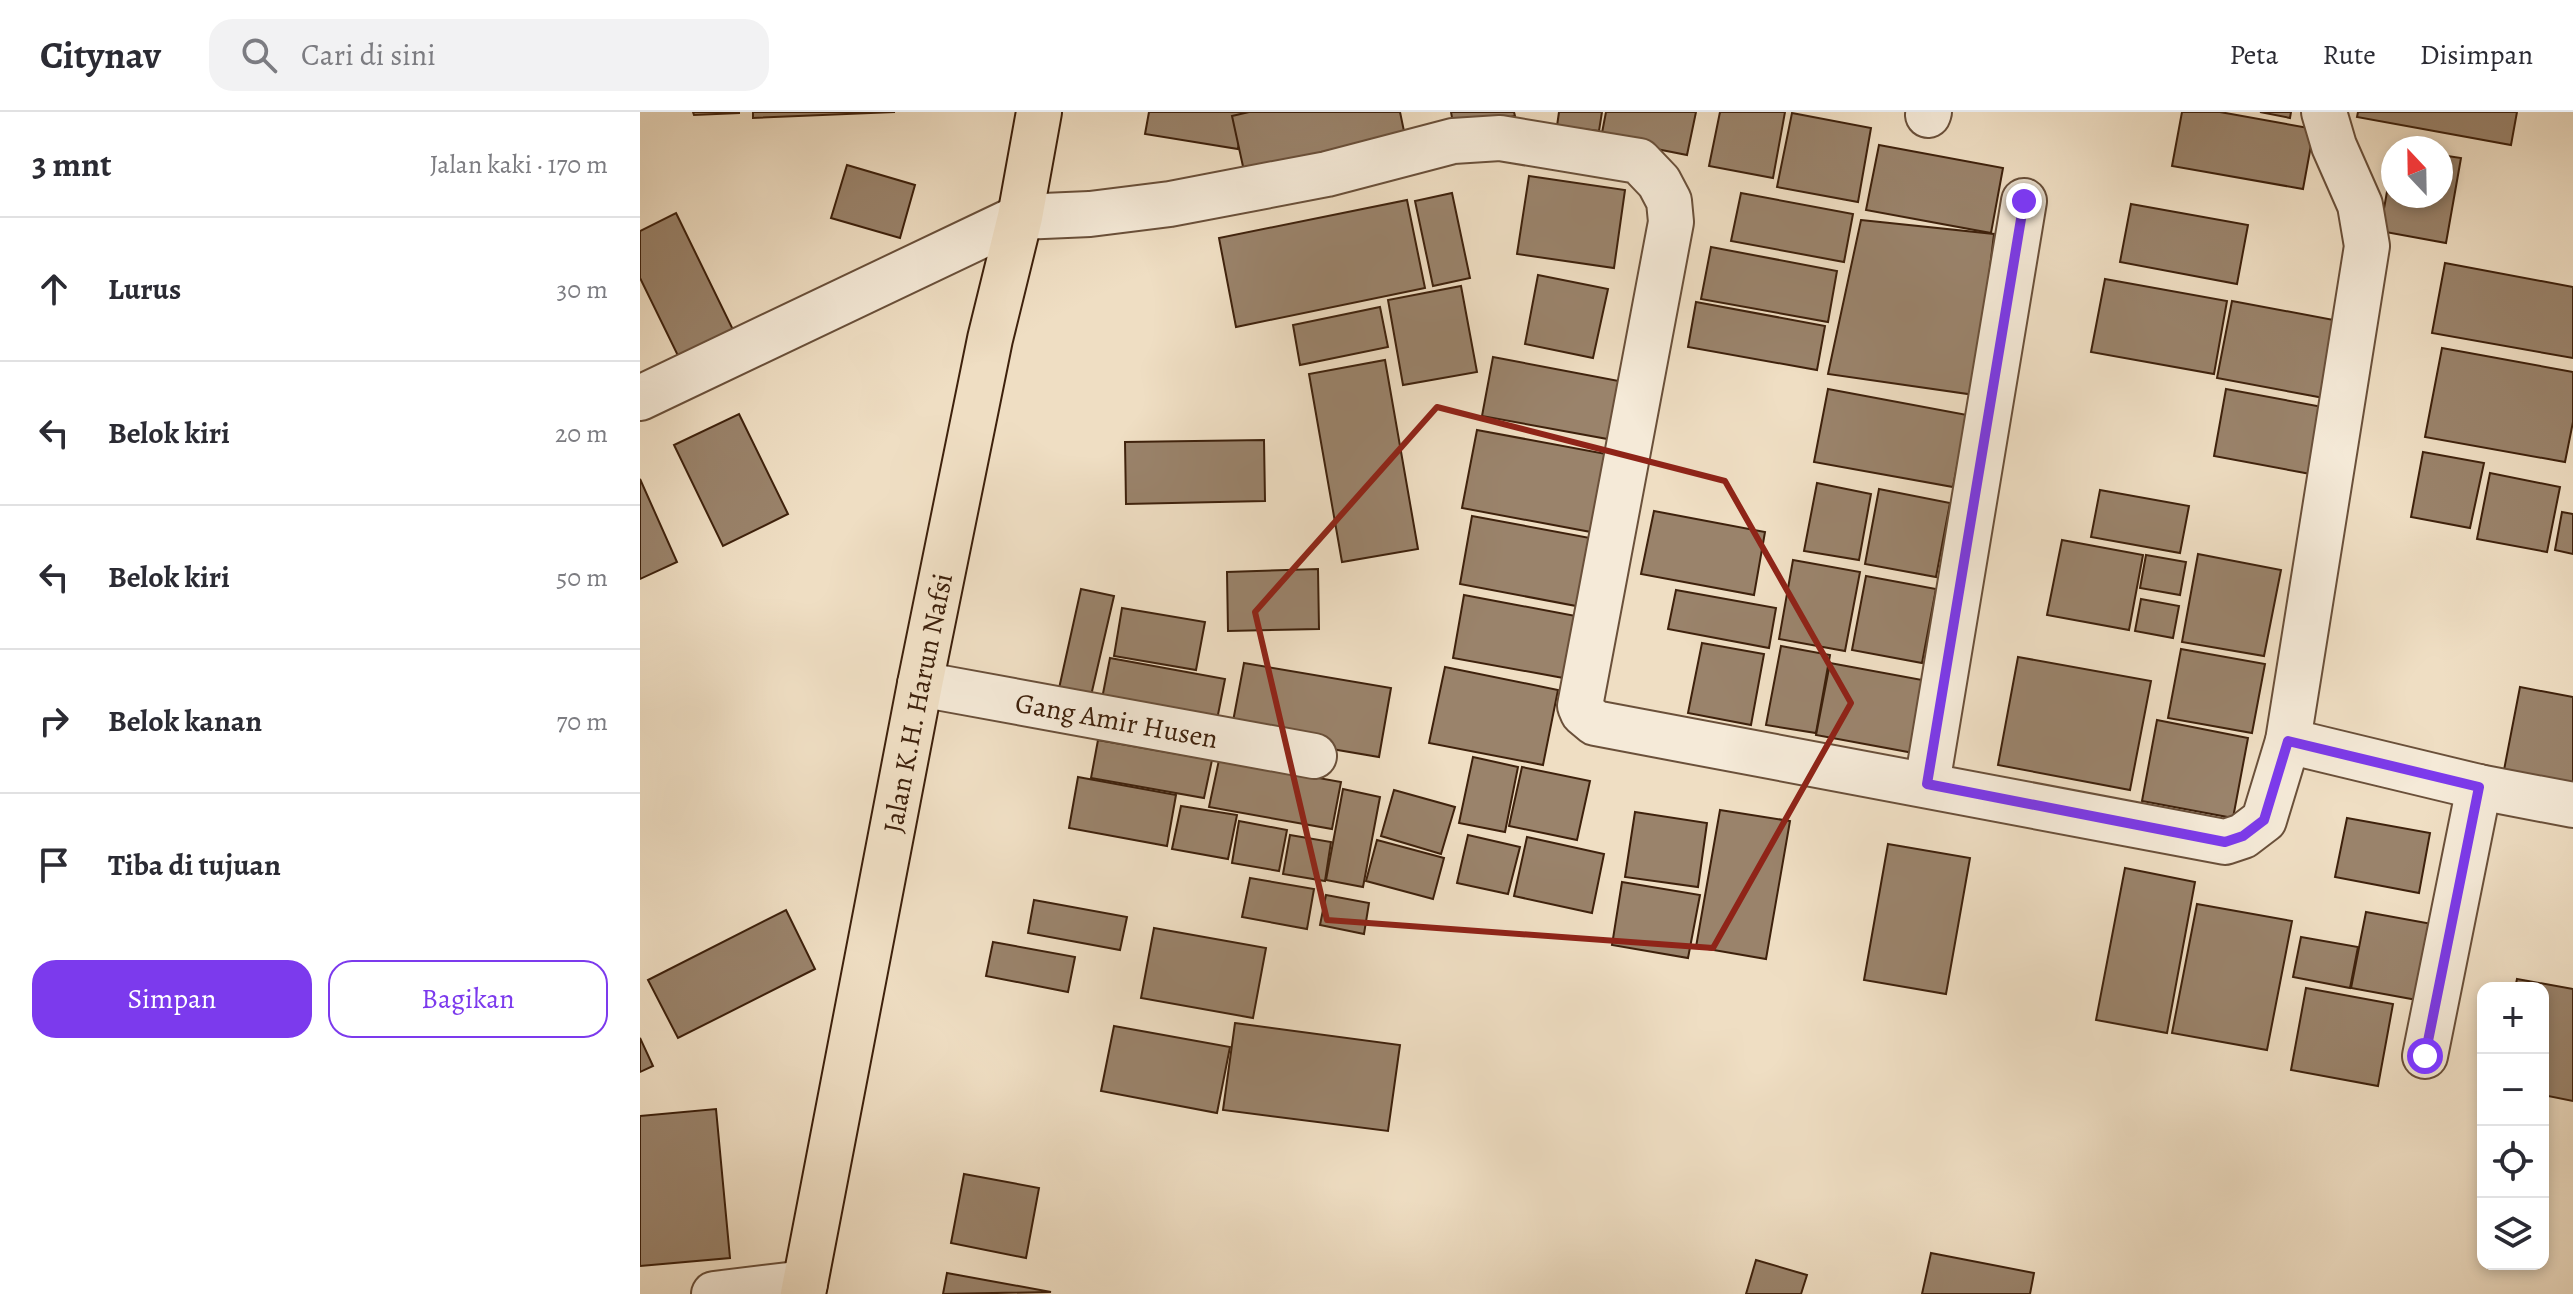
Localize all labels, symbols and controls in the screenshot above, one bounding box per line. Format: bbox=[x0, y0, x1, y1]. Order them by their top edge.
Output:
search box bbox=[209, 19, 769, 91]
text: Citynav bbox=[40, 29, 161, 81]
icon: search bbox=[237, 33, 281, 77]
text: Cari di sini bbox=[301, 35, 436, 75]
text: Peta bbox=[2230, 36, 2279, 74]
text: Rute bbox=[2323, 36, 2376, 74]
text: Disimpan bbox=[2420, 36, 2533, 74]
north arrow bbox=[2381, 136, 2453, 208]
text: 3 mnt bbox=[32, 141, 111, 188]
text: Jalan kaki · 170 m bbox=[430, 147, 608, 182]
route end bbox=[2006, 183, 2042, 219]
icon: ahead bbox=[32, 267, 76, 311]
text: Lurus bbox=[108, 269, 181, 309]
text: 30 m bbox=[557, 272, 608, 307]
icon: left bbox=[32, 411, 76, 455]
text: Belok kiri bbox=[108, 413, 230, 453]
text: 20 m bbox=[555, 416, 608, 451]
icon: left bbox=[32, 555, 76, 599]
text: Belok kiri bbox=[108, 557, 230, 597]
text: 50 m bbox=[556, 560, 608, 595]
street label: Jalan K.H. Harun Nafsi bbox=[874, 570, 962, 836]
street label: Gang Amir Husen bbox=[1012, 684, 1221, 758]
icon: right bbox=[32, 699, 76, 743]
text: Belok kanan bbox=[108, 701, 262, 741]
text: 70 m bbox=[556, 704, 608, 739]
icon: arrive bbox=[32, 843, 76, 887]
text: Tiba di tujuan bbox=[108, 845, 281, 885]
button: Simpan bbox=[32, 960, 312, 1038]
button: Bagikan bbox=[328, 960, 608, 1038]
map controls bbox=[2477, 982, 2549, 1270]
button: + bbox=[2477, 982, 2549, 1054]
route start bbox=[2407, 1038, 2443, 1074]
button: − bbox=[2477, 1054, 2549, 1126]
button: locate bbox=[2477, 1126, 2549, 1198]
button: layers bbox=[2477, 1198, 2549, 1270]

